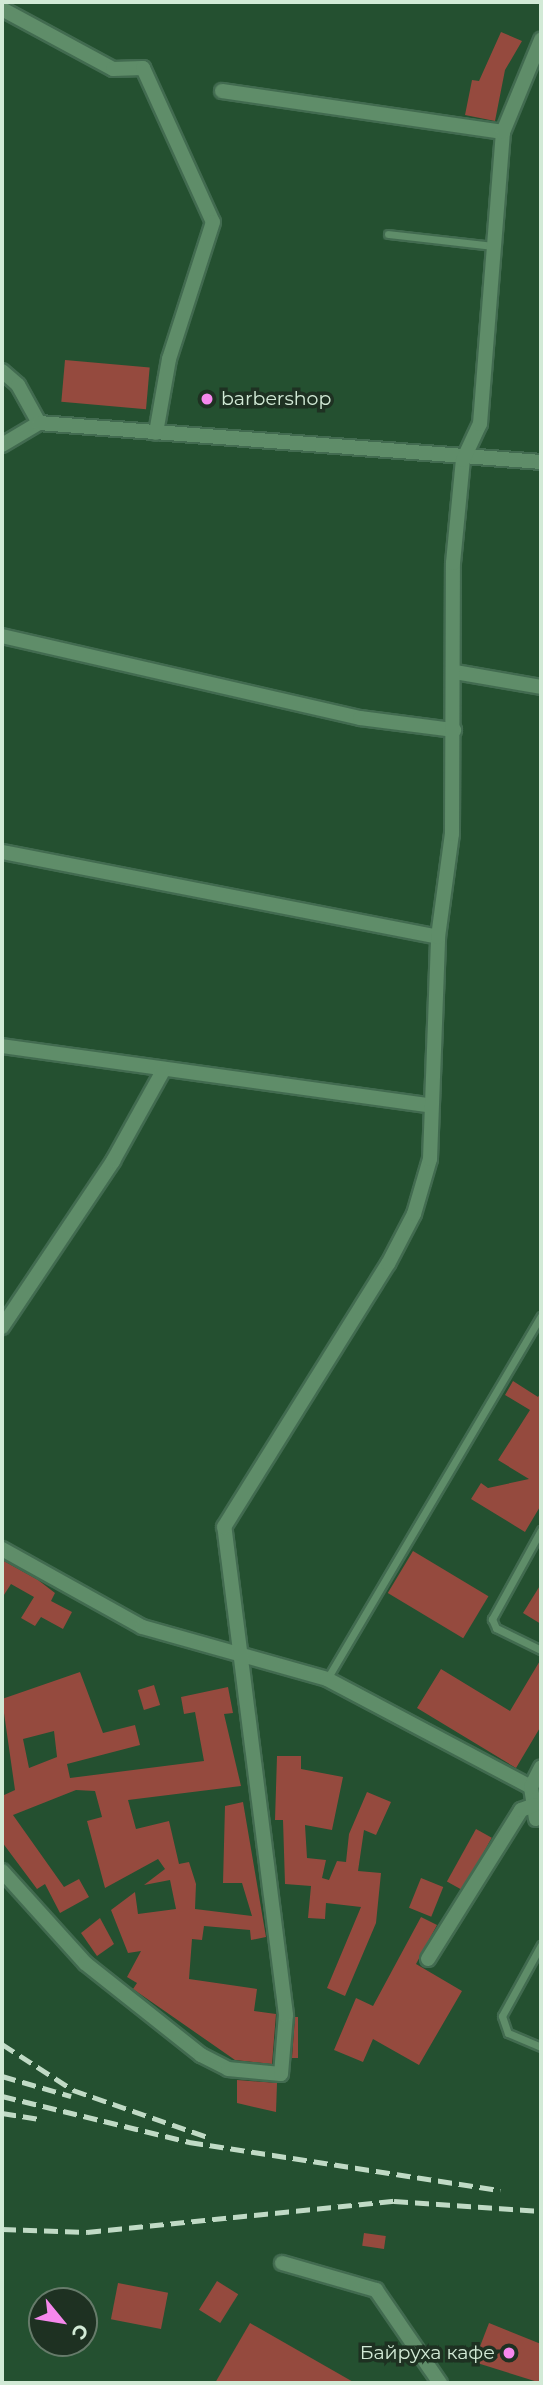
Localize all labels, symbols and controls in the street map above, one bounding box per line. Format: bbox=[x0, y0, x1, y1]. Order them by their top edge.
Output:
place label: barbershop bbox=[221, 388, 331, 410]
marker: barbershop bbox=[199, 391, 215, 407]
north arrow bbox=[28, 2287, 98, 2357]
text: С bbox=[66, 2320, 93, 2343]
place label: Байруха кафе bbox=[360, 2342, 495, 2364]
marker: Байруха кафе bbox=[501, 2345, 517, 2361]

